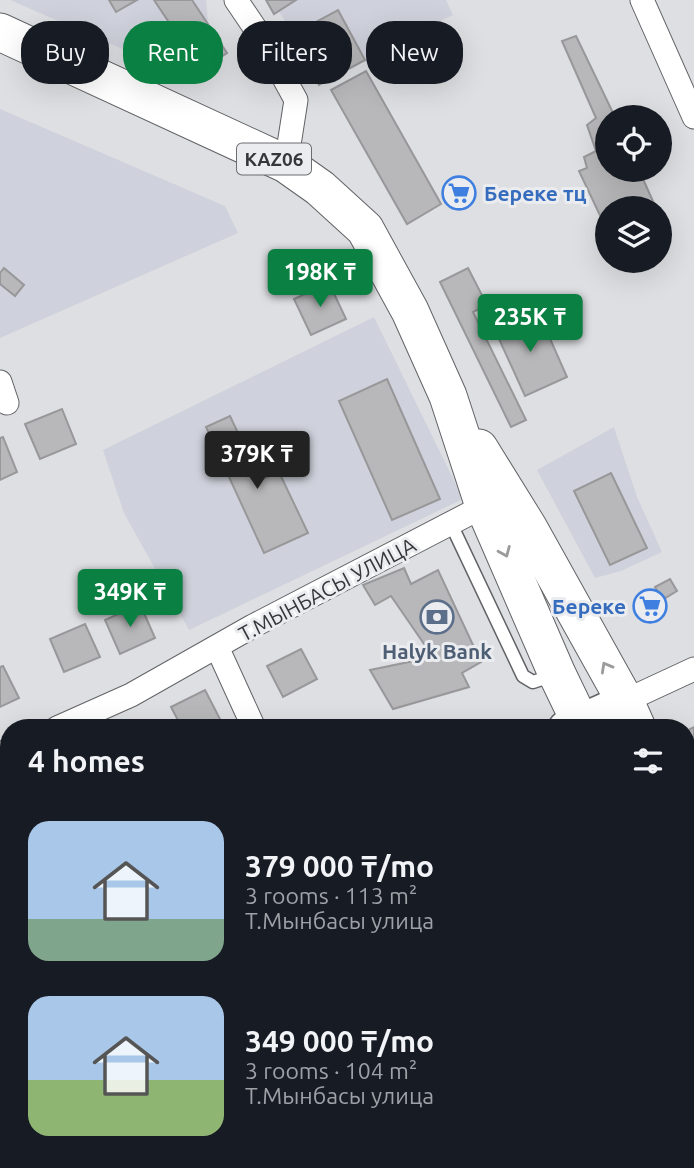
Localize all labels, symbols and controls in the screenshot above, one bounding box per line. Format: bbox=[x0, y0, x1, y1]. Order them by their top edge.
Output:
chip: Buy bbox=[21, 21, 109, 84]
chip: Rent bbox=[123, 21, 223, 84]
chip: Filters bbox=[237, 21, 352, 84]
chip: New bbox=[366, 21, 463, 84]
map controls bbox=[595, 105, 672, 273]
button: locate bbox=[595, 105, 672, 182]
road number: KАZ06 bbox=[237, 144, 311, 174]
supermarket icon: Береке тц bbox=[440, 174, 478, 212]
place label: Береке тц bbox=[484, 181, 587, 205]
button: layers bbox=[595, 196, 672, 273]
pin: 198K ₸ bbox=[263, 250, 377, 309]
text: 198K ₸ bbox=[284, 259, 356, 284]
pin: 235K ₸ bbox=[473, 294, 587, 354]
text: 235K ₸ bbox=[494, 304, 566, 329]
pin: 379K ₸ bbox=[200, 432, 314, 491]
text: 379K ₸ bbox=[221, 441, 293, 466]
street label: Т.МЫНБАСЫ УЛИЦА bbox=[234, 532, 420, 646]
one-way arrow bbox=[497, 545, 511, 558]
pin: 349K ₸ bbox=[73, 570, 187, 629]
text: 349K ₸ bbox=[94, 579, 166, 604]
supermarket icon: Береке bbox=[631, 587, 669, 625]
place label: Береке bbox=[552, 594, 626, 618]
bank icon: Halyk Bank bbox=[418, 598, 456, 636]
place label: Halyk Bank bbox=[382, 639, 492, 663]
one-way arrow bbox=[601, 662, 614, 674]
icon: filters bbox=[629, 742, 667, 780]
text: 4 homes bbox=[28, 744, 145, 778]
icon: home bbox=[84, 849, 168, 933]
text: 379 000 ₸/mo bbox=[245, 849, 434, 883]
text: 3 rooms · 113 m² bbox=[245, 883, 417, 908]
text: Т.Мынбасы улица bbox=[245, 908, 434, 933]
icon: home bbox=[84, 1024, 168, 1108]
text: 349 000 ₸/mo bbox=[245, 1024, 434, 1058]
text: 3 rooms · 104 m² bbox=[245, 1058, 417, 1083]
text: Т.Мынбасы улица bbox=[245, 1083, 434, 1108]

